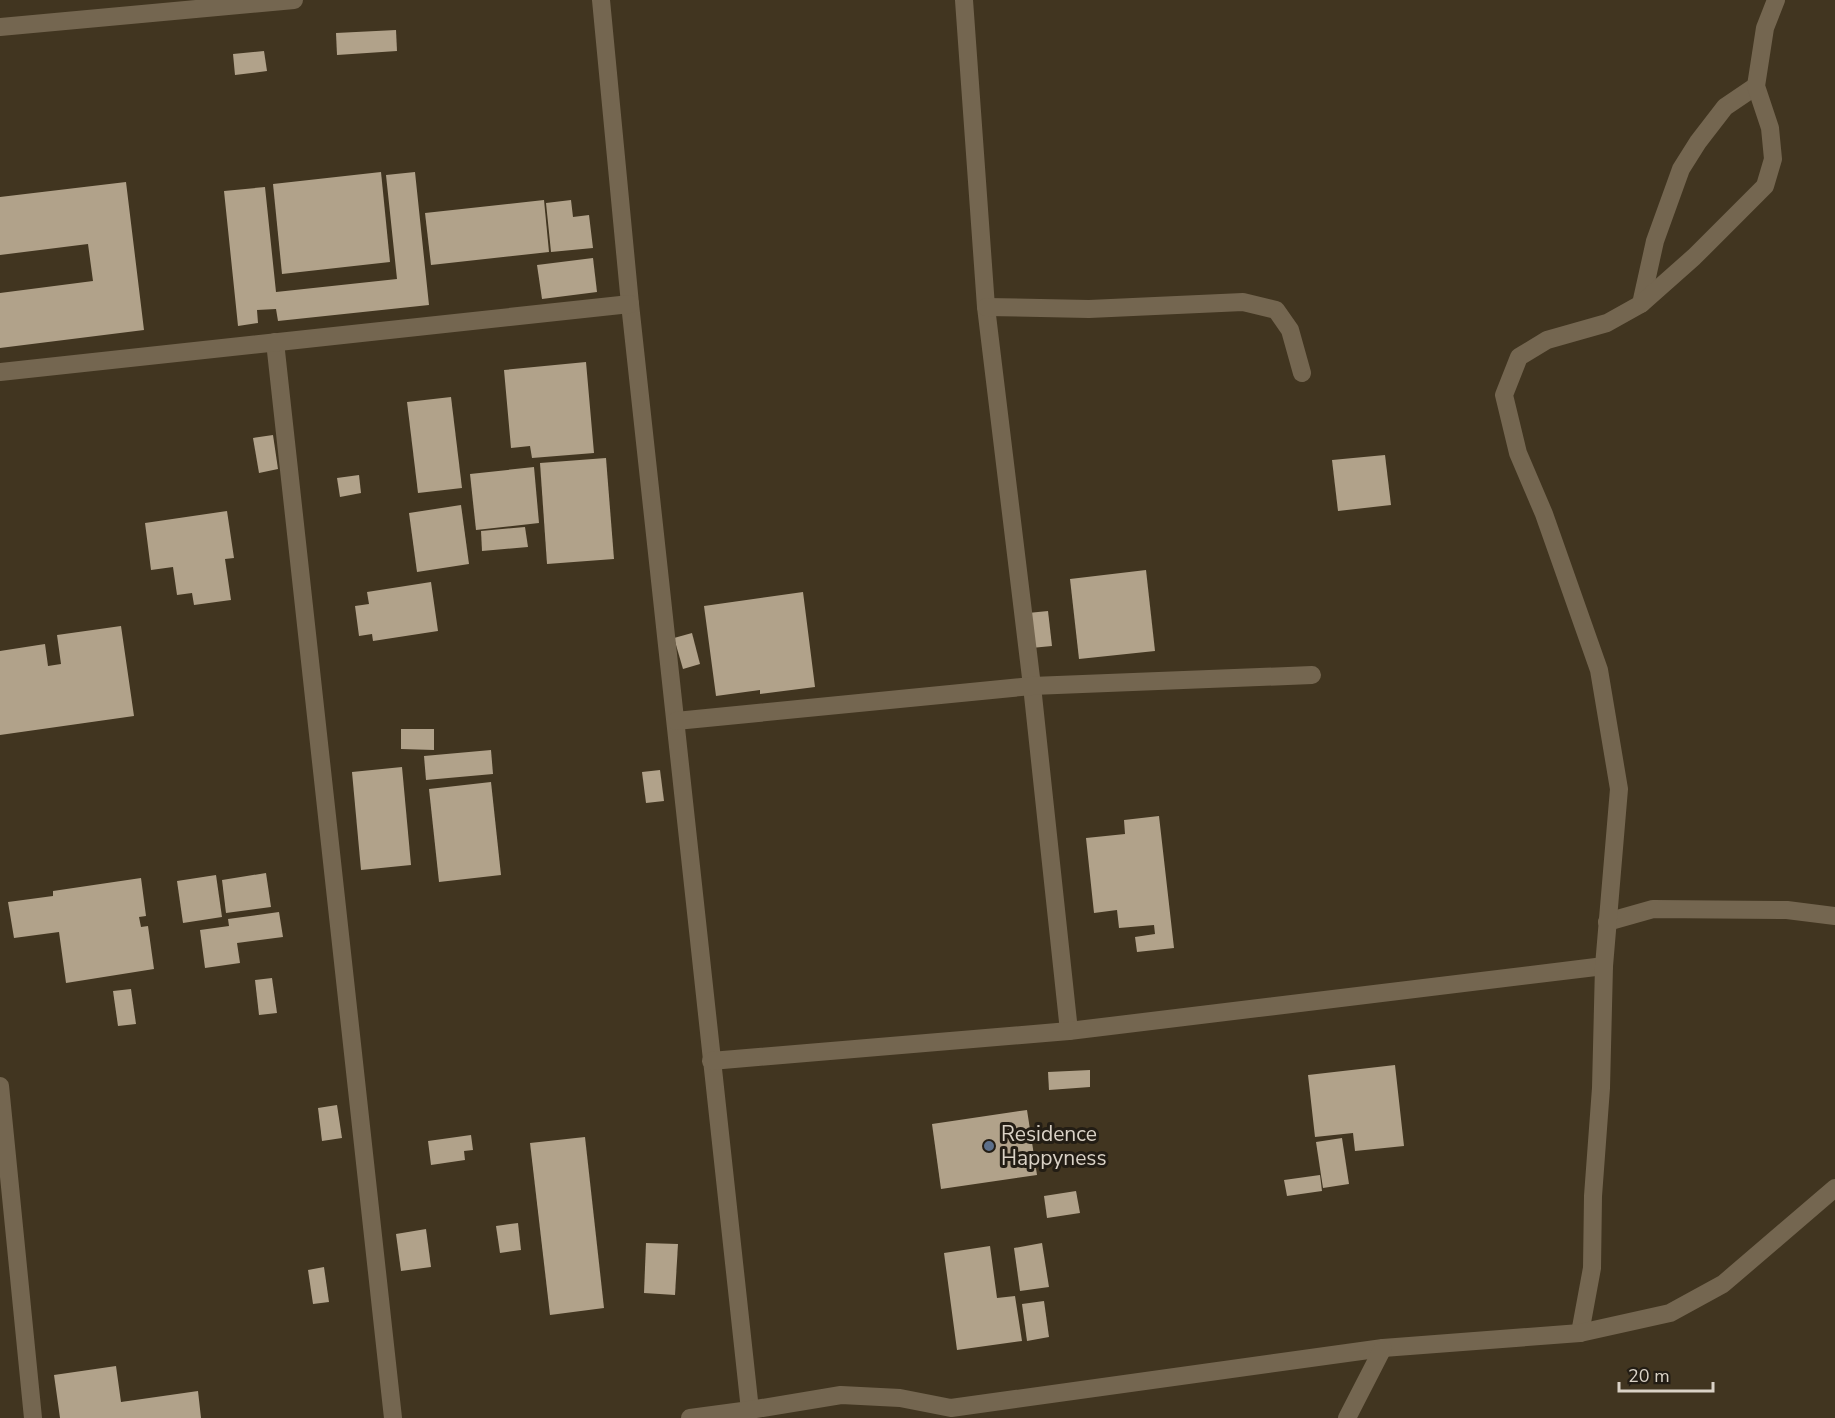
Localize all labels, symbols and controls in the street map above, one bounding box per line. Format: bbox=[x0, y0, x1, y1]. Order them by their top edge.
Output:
place label: Residence Happyness bbox=[1001, 1120, 1107, 1172]
marker: Residence Happyness bbox=[982, 1139, 996, 1153]
scale bar bbox=[1619, 1355, 1714, 1393]
text: 20 m bbox=[1628, 1364, 1670, 1388]

